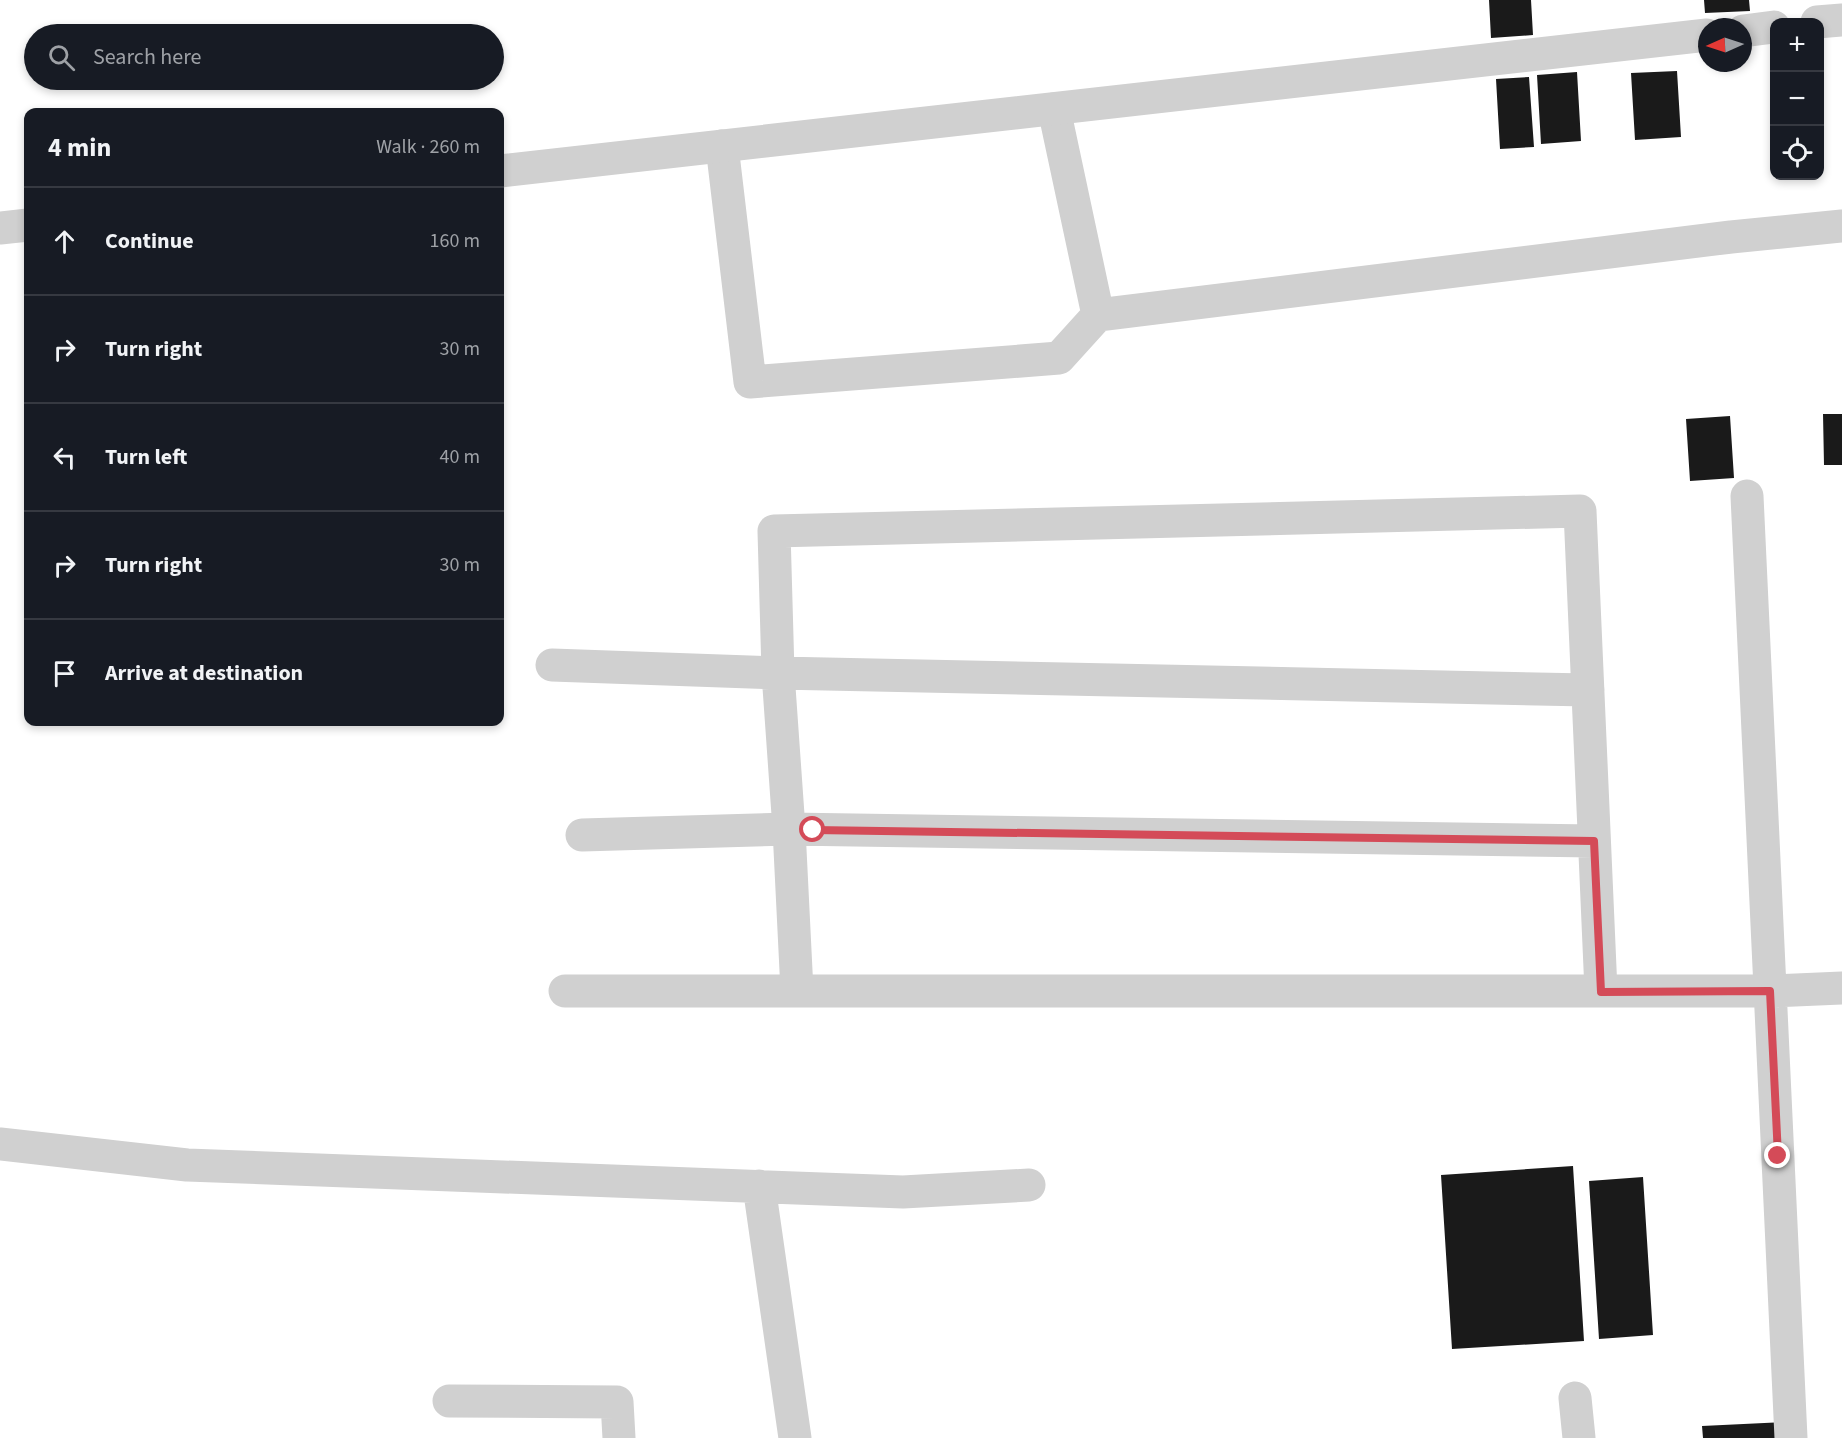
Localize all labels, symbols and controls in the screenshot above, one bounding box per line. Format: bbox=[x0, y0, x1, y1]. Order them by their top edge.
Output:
north arrow bbox=[1698, 18, 1752, 72]
map controls bbox=[1770, 18, 1824, 180]
button: + bbox=[1770, 18, 1824, 72]
search box bbox=[24, 24, 504, 90]
icon: search bbox=[45, 41, 78, 74]
text: Search here bbox=[93, 41, 201, 73]
button: − bbox=[1770, 72, 1824, 126]
button: locate bbox=[1770, 126, 1824, 180]
text: 4 min bbox=[48, 129, 111, 166]
text: Walk · 260 m bbox=[376, 133, 480, 161]
icon: ahead bbox=[48, 225, 81, 258]
text: Continue bbox=[105, 225, 194, 257]
text: 160 m bbox=[430, 227, 480, 255]
icon: right bbox=[48, 333, 81, 366]
text: Turn right bbox=[105, 333, 202, 365]
text: 30 m bbox=[440, 335, 480, 363]
icon: left bbox=[48, 441, 81, 474]
text: Turn left bbox=[105, 441, 187, 473]
text: 40 m bbox=[440, 443, 480, 471]
icon: right bbox=[48, 549, 81, 582]
text: Turn right bbox=[105, 549, 202, 581]
text: 30 m bbox=[440, 551, 480, 579]
icon: arrive bbox=[48, 657, 81, 690]
text: Arrive at destination bbox=[105, 657, 303, 689]
route start bbox=[799, 816, 825, 842]
route end bbox=[1764, 1142, 1790, 1168]

